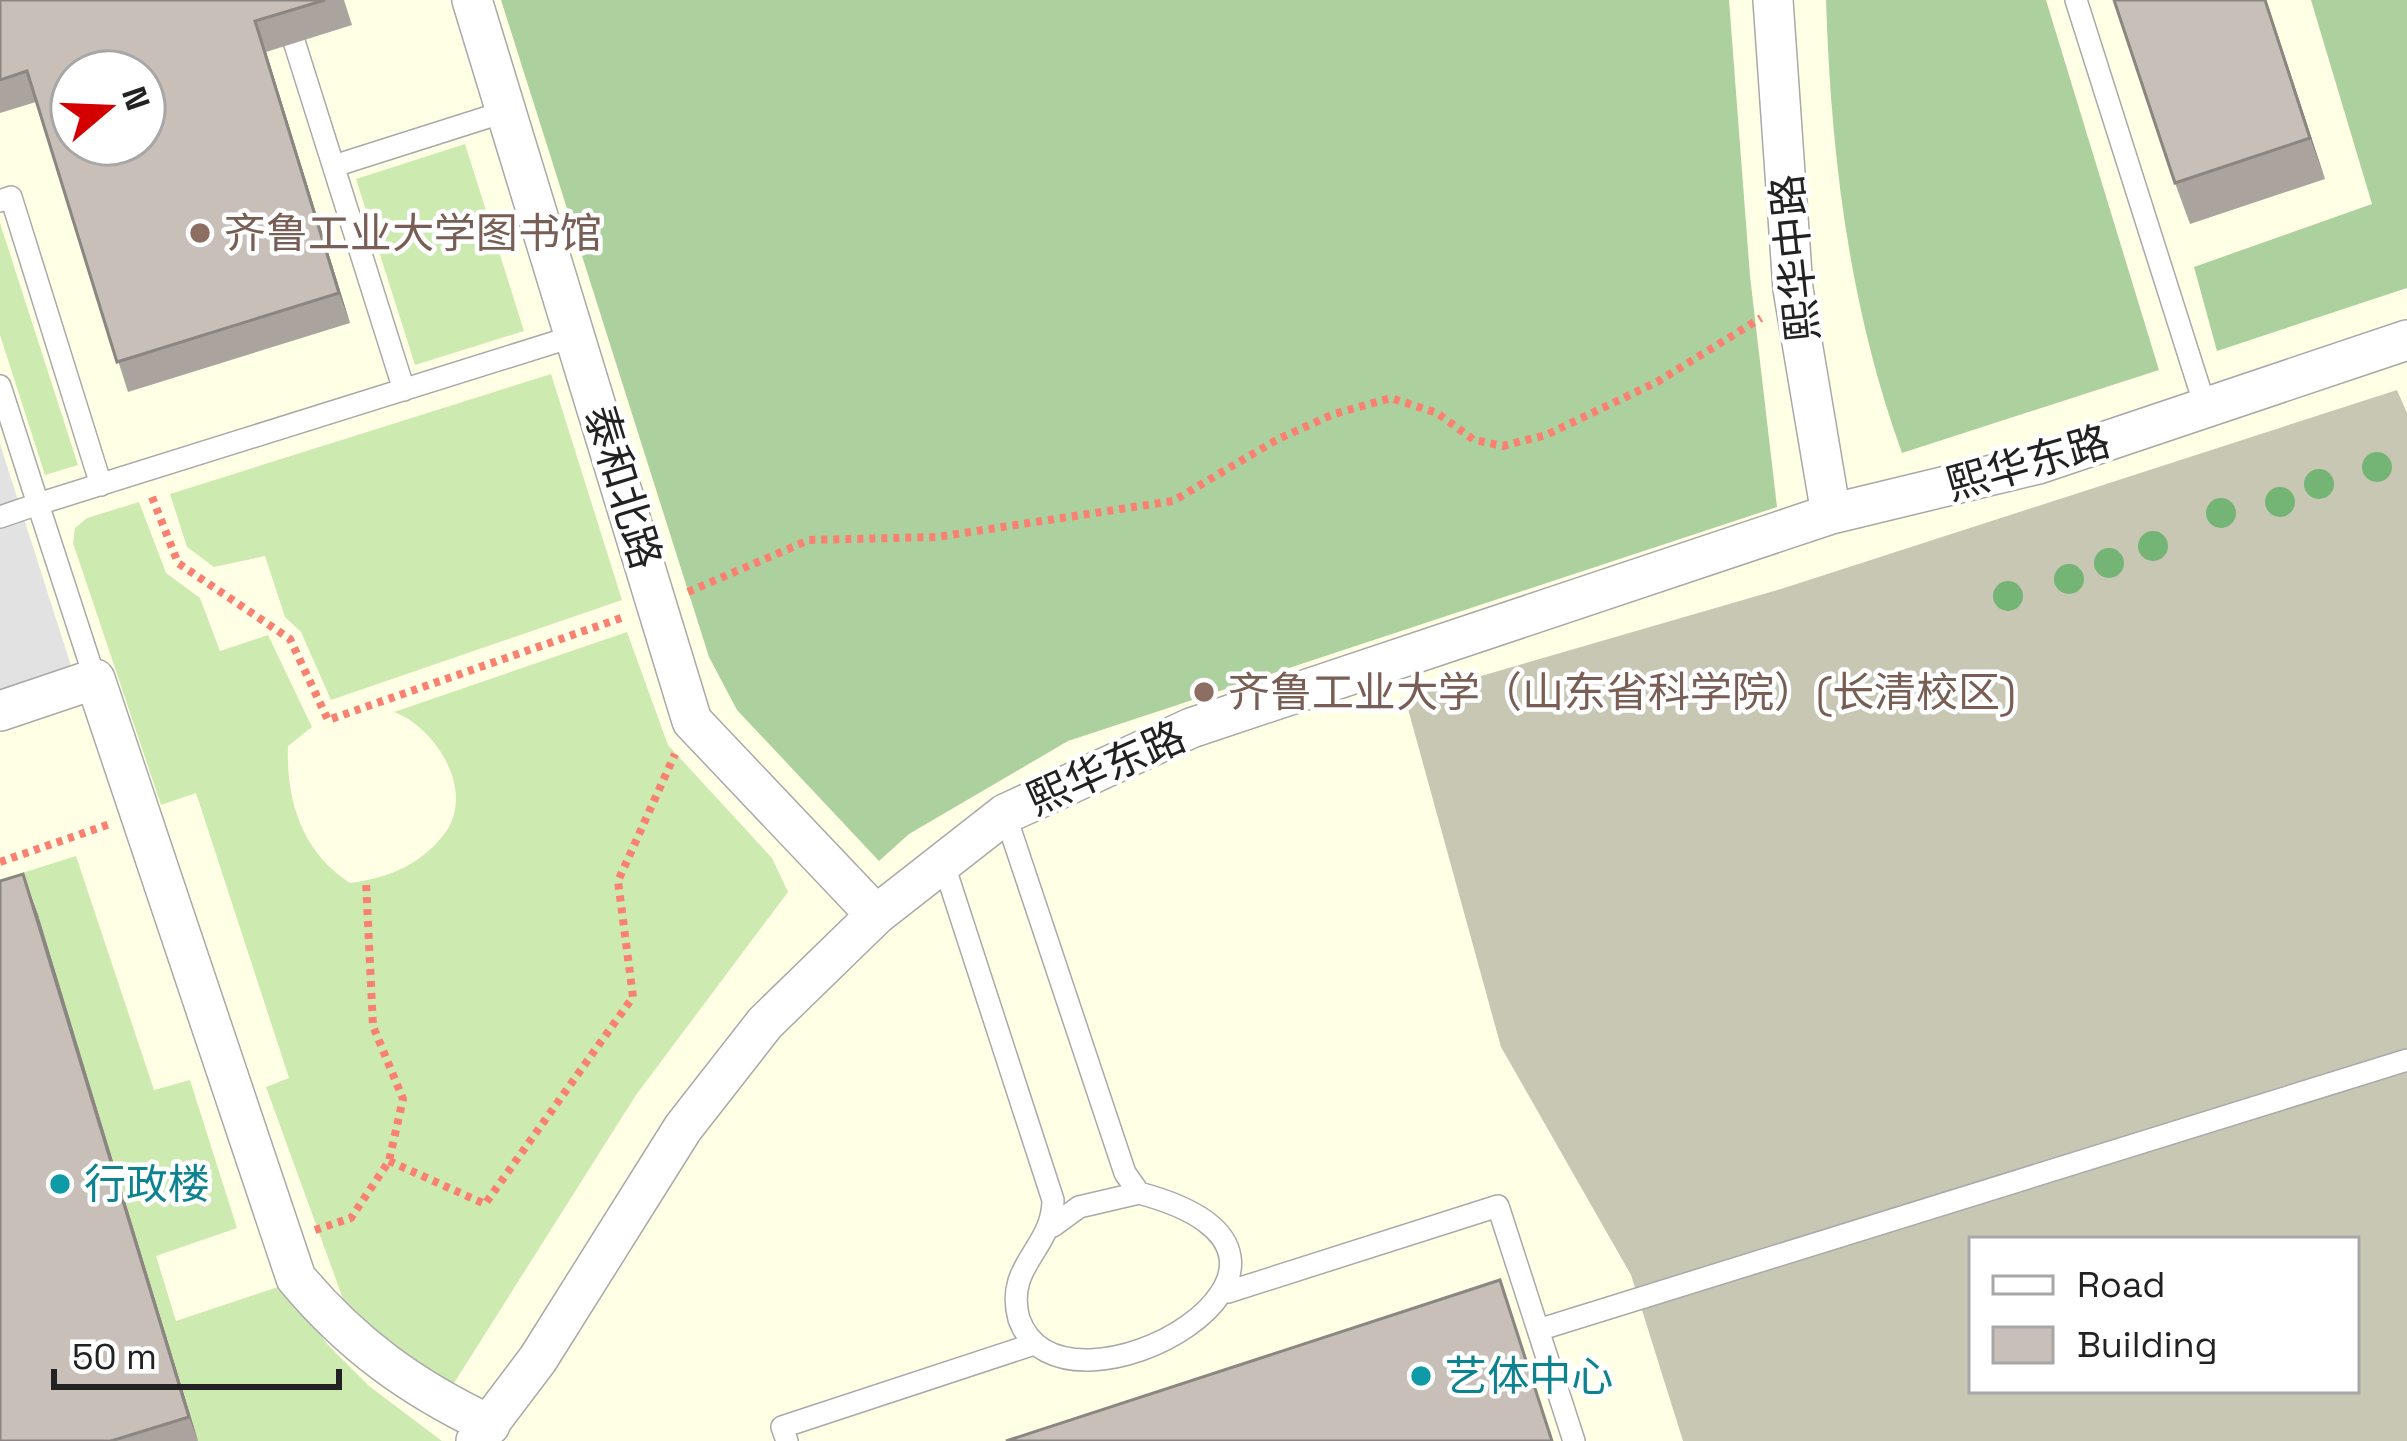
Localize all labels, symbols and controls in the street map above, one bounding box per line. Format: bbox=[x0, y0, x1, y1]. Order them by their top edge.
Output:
north arrow bbox=[48, 48, 168, 168]
text: N bbox=[112, 81, 159, 116]
street label: 熙华中路 bbox=[1760, 172, 1830, 344]
place label: 齐鲁工业大学图书馆 bbox=[224, 207, 602, 260]
marker: 齐鲁工业大学图书馆 bbox=[187, 220, 213, 246]
street label: 泰和北路 bbox=[573, 399, 673, 575]
street label: 熙华东路 bbox=[1940, 414, 2116, 512]
place label: 齐鲁工业大学（山东省科学院）(长清校区) bbox=[1228, 666, 2016, 719]
marker: 齐鲁工业大学（山东省科学院）(长清校区) bbox=[1191, 679, 1217, 705]
street label: 熙华东路 bbox=[1018, 710, 1194, 826]
place label: 行政楼 bbox=[84, 1158, 210, 1211]
marker: 行政楼 bbox=[47, 1171, 73, 1197]
legend bbox=[1969, 1237, 2359, 1393]
text: Road bbox=[2077, 1262, 2165, 1308]
scale bar bbox=[54, 1315, 339, 1389]
text: Building bbox=[2077, 1322, 2218, 1368]
text: 50 m bbox=[72, 1334, 157, 1380]
place label: 艺体中心 bbox=[1445, 1350, 1613, 1403]
marker: 艺体中心 bbox=[1408, 1363, 1434, 1389]

